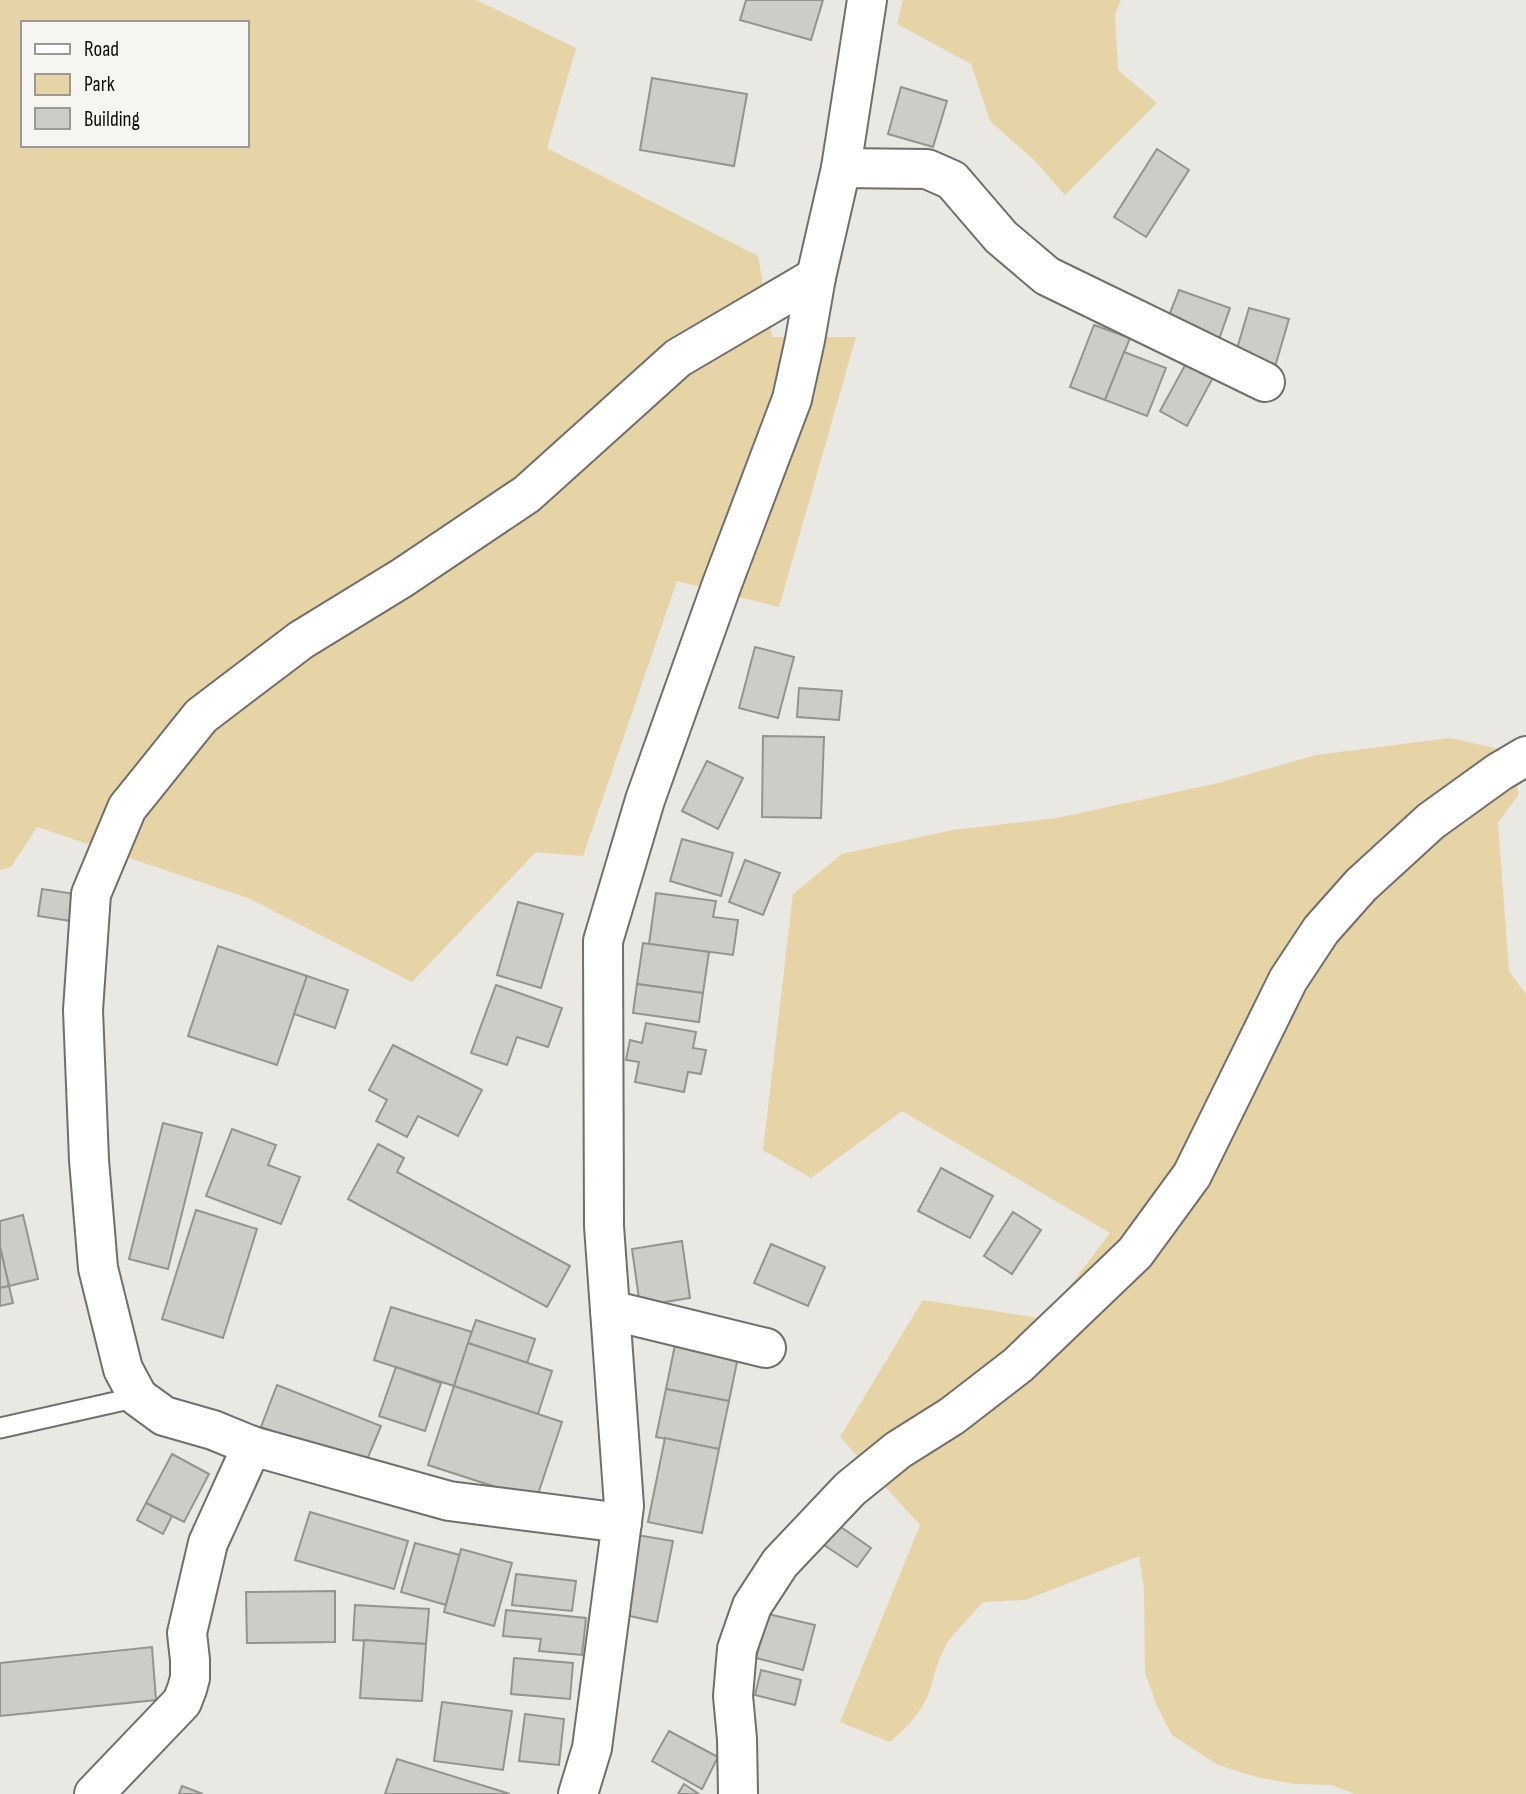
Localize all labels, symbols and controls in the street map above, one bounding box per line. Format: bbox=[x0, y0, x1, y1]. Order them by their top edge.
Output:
legend bbox=[21, 21, 248, 147]
text: Road bbox=[84, 37, 119, 62]
text: Park bbox=[84, 72, 115, 97]
text: Building bbox=[84, 107, 140, 132]

